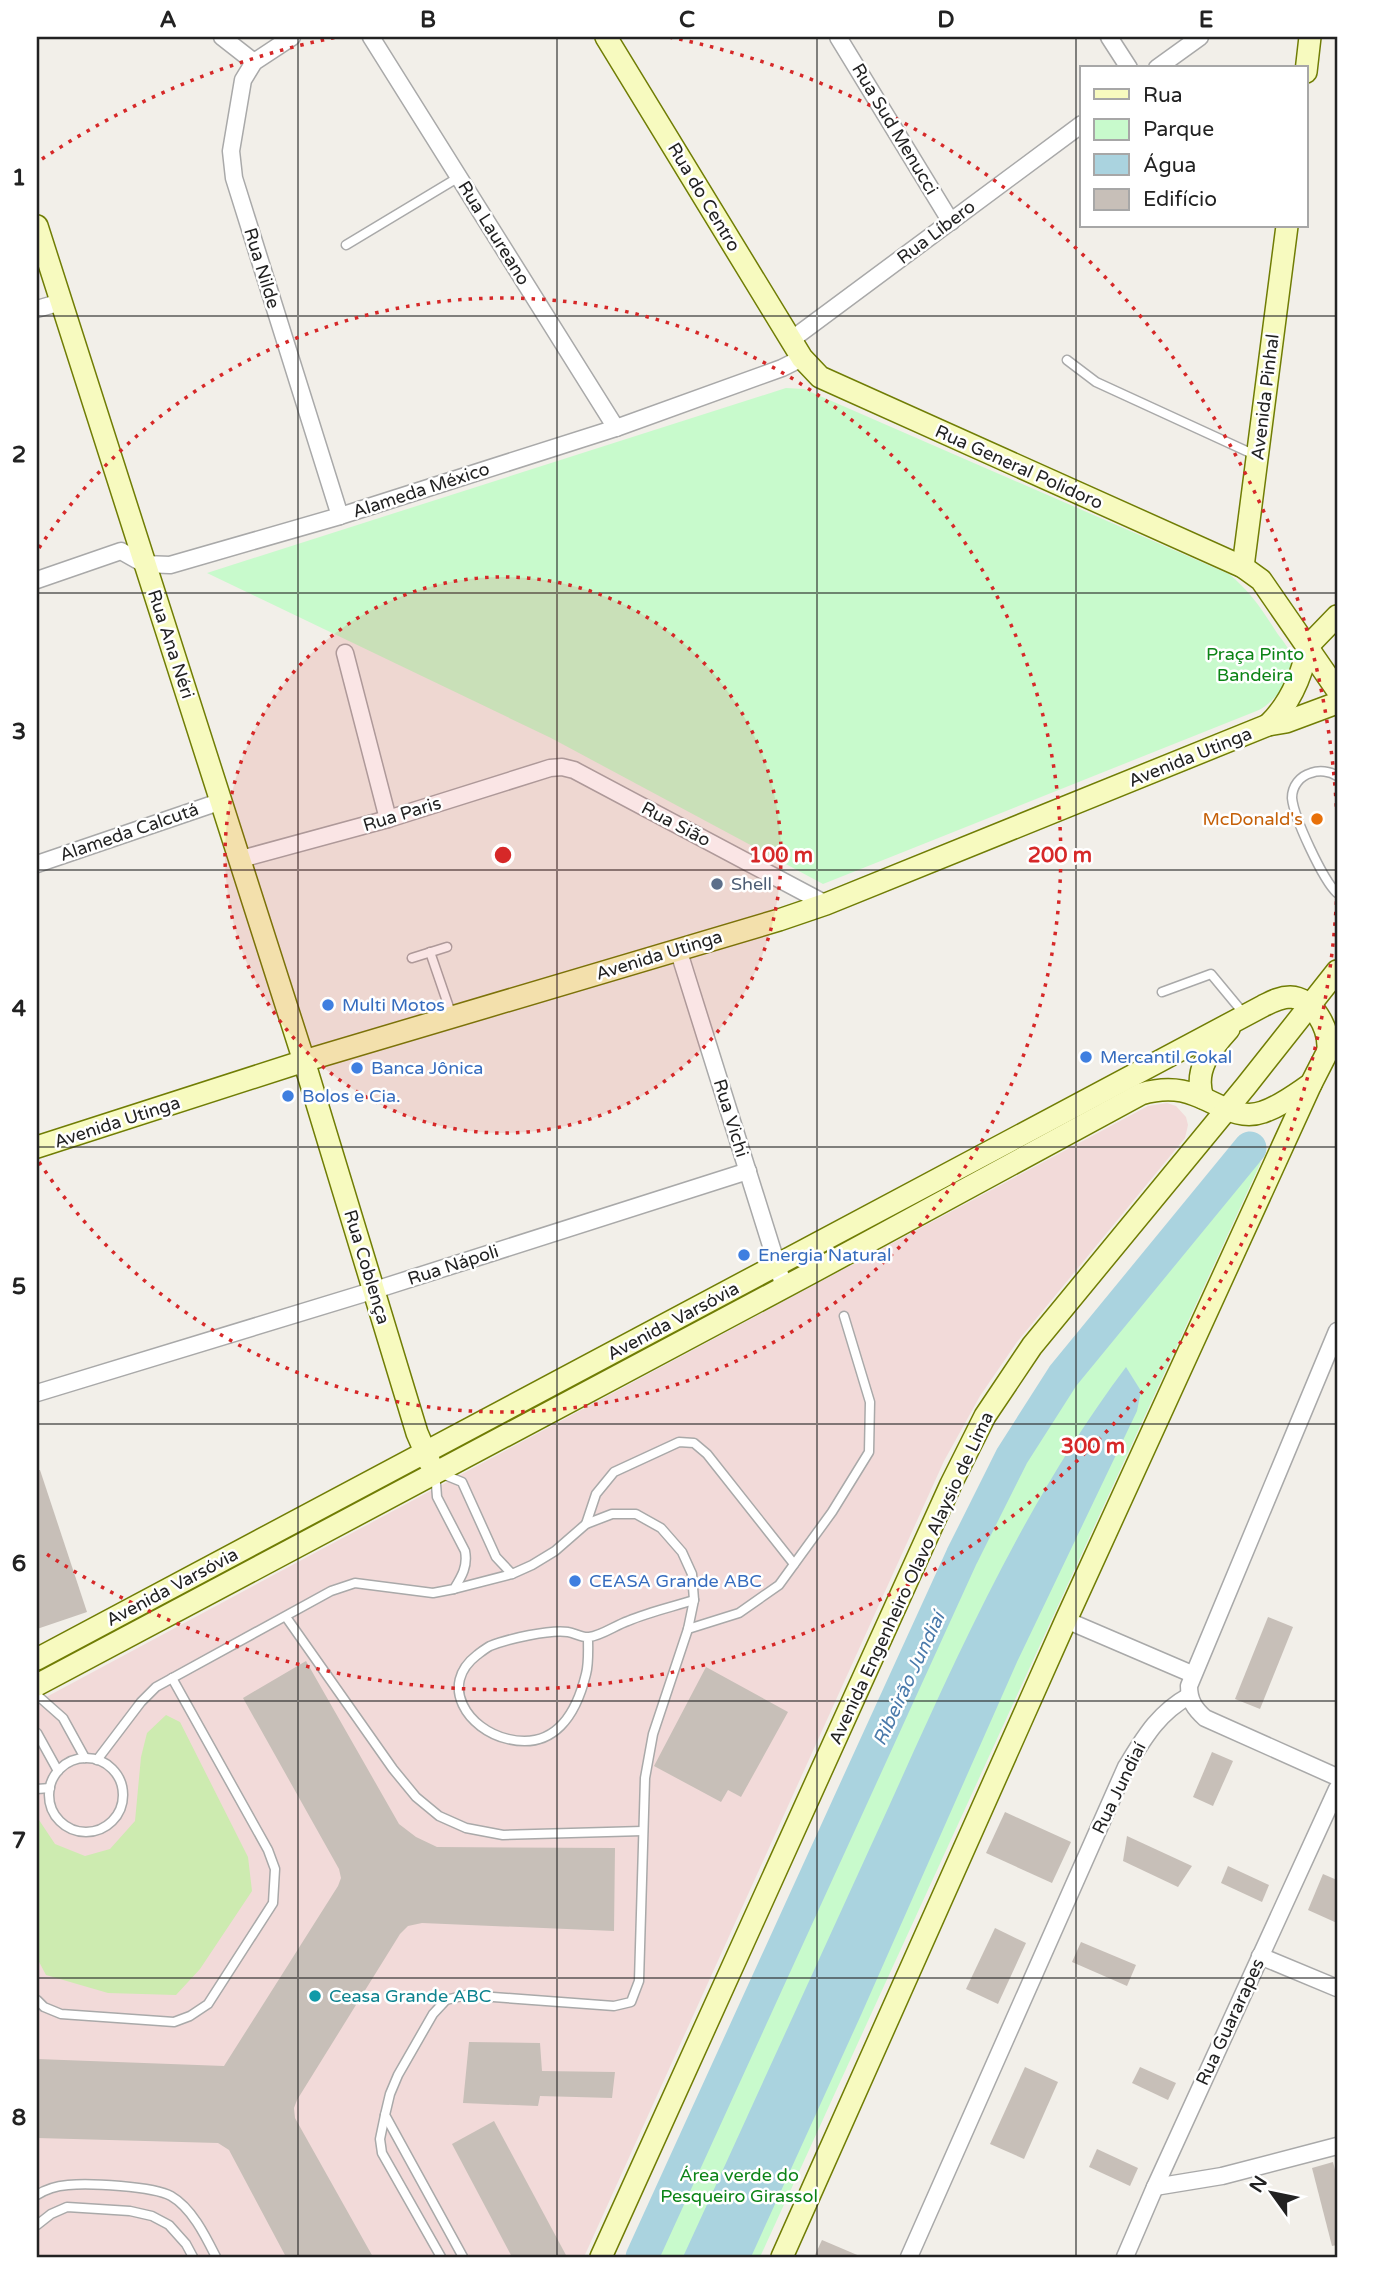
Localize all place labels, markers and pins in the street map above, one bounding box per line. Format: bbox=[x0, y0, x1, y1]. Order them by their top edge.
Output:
place label: McDonald's bbox=[1203, 808, 1303, 830]
marker: McDonald's bbox=[1309, 811, 1325, 827]
centre of rings bbox=[491, 843, 515, 867]
place label: Shell bbox=[731, 873, 772, 895]
marker: Shell bbox=[709, 876, 725, 892]
place label: Multi Motos bbox=[342, 994, 445, 1016]
marker: Multi Motos bbox=[320, 997, 336, 1013]
place label: Mercantil Cokal bbox=[1100, 1046, 1232, 1068]
marker: Mercantil Cokal bbox=[1078, 1049, 1094, 1065]
place label: Banca Jônica bbox=[371, 1057, 483, 1079]
marker: Banca Jônica bbox=[349, 1060, 365, 1076]
place label: Bolos e Cia. bbox=[302, 1085, 401, 1107]
marker: Bolos e Cia. bbox=[280, 1088, 296, 1104]
place label: Energia Natural bbox=[758, 1244, 891, 1266]
marker: Energia Natural bbox=[736, 1247, 752, 1263]
place label: CEASA Grande ABC bbox=[589, 1570, 762, 1592]
marker: CEASA Grande ABC bbox=[567, 1573, 583, 1589]
place label: Ceasa Grande ABC bbox=[329, 1985, 491, 2007]
marker: Ceasa Grande ABC bbox=[307, 1988, 323, 2004]

